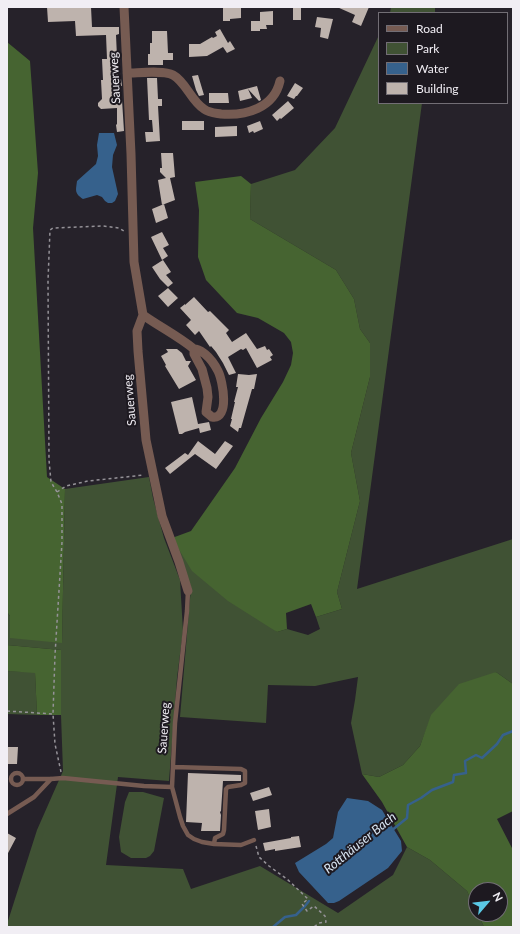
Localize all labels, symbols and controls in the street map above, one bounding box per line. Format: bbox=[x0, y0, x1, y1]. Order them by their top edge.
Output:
legend bbox=[378, 12, 508, 104]
text: Road bbox=[416, 21, 443, 36]
text: Park bbox=[416, 41, 439, 56]
street label: Sauerweg bbox=[106, 52, 124, 104]
text: Water bbox=[416, 61, 449, 76]
text: Building bbox=[416, 81, 459, 96]
street label: Sauerweg bbox=[121, 374, 139, 426]
street label: Sauerweg bbox=[155, 702, 173, 754]
water label: Rotthäuser Bach bbox=[321, 809, 399, 877]
north arrow bbox=[468, 882, 508, 922]
text: N bbox=[490, 890, 506, 903]

